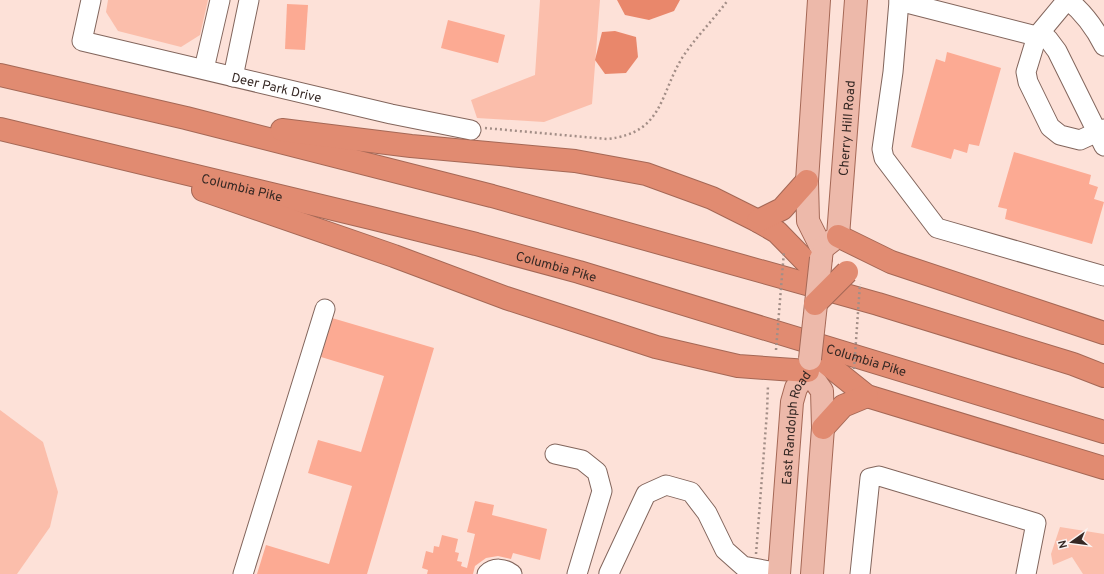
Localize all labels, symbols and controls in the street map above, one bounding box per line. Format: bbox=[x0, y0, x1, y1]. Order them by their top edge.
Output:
street label: Deer Park Drive bbox=[230, 71, 323, 107]
street label: Cherry Hill Road bbox=[837, 80, 860, 177]
street label: Columbia Pike bbox=[199, 172, 284, 207]
street label: Columbia Pike bbox=[514, 249, 598, 287]
street label: Columbia Pike bbox=[824, 342, 908, 381]
street label: East Randolph Road bbox=[780, 368, 816, 486]
north arrow bbox=[1052, 522, 1092, 562]
text: N bbox=[1056, 539, 1071, 550]

